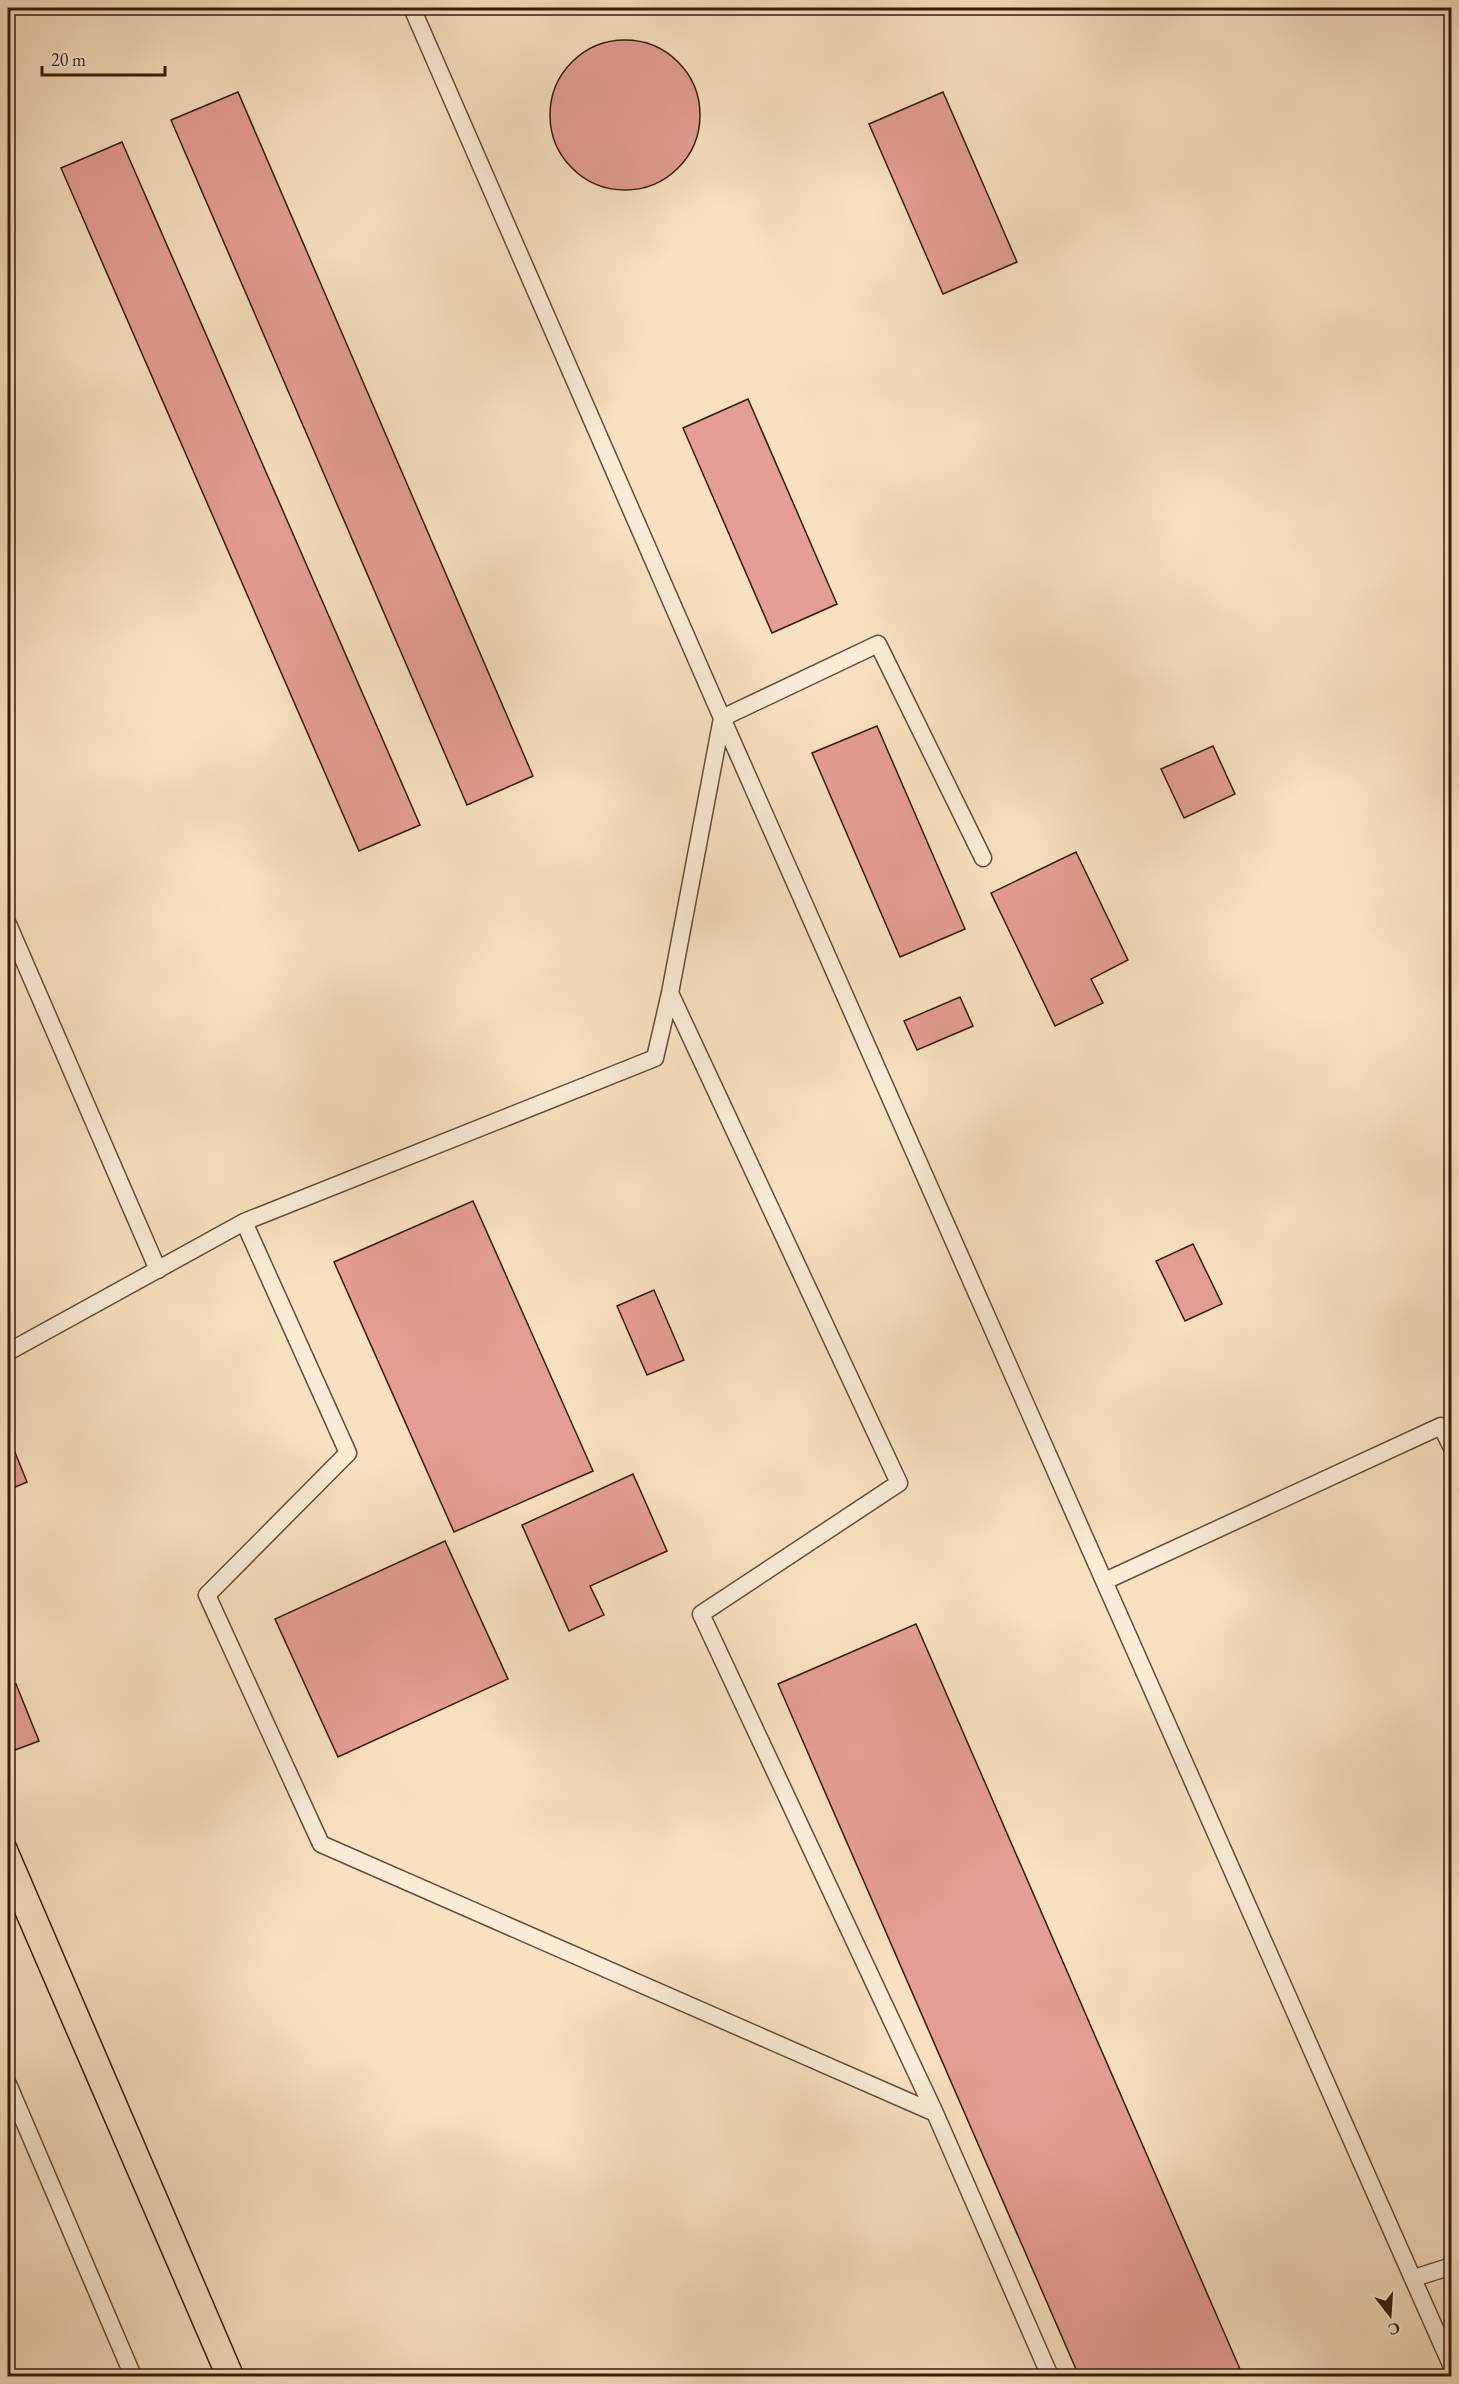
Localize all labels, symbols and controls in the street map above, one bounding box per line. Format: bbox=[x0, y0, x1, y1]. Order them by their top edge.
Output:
scale bar bbox=[42, 39, 165, 77]
text: 20 m bbox=[51, 48, 86, 71]
north arrow bbox=[1360, 2285, 1420, 2345]
text: С bbox=[1386, 2317, 1403, 2341]

